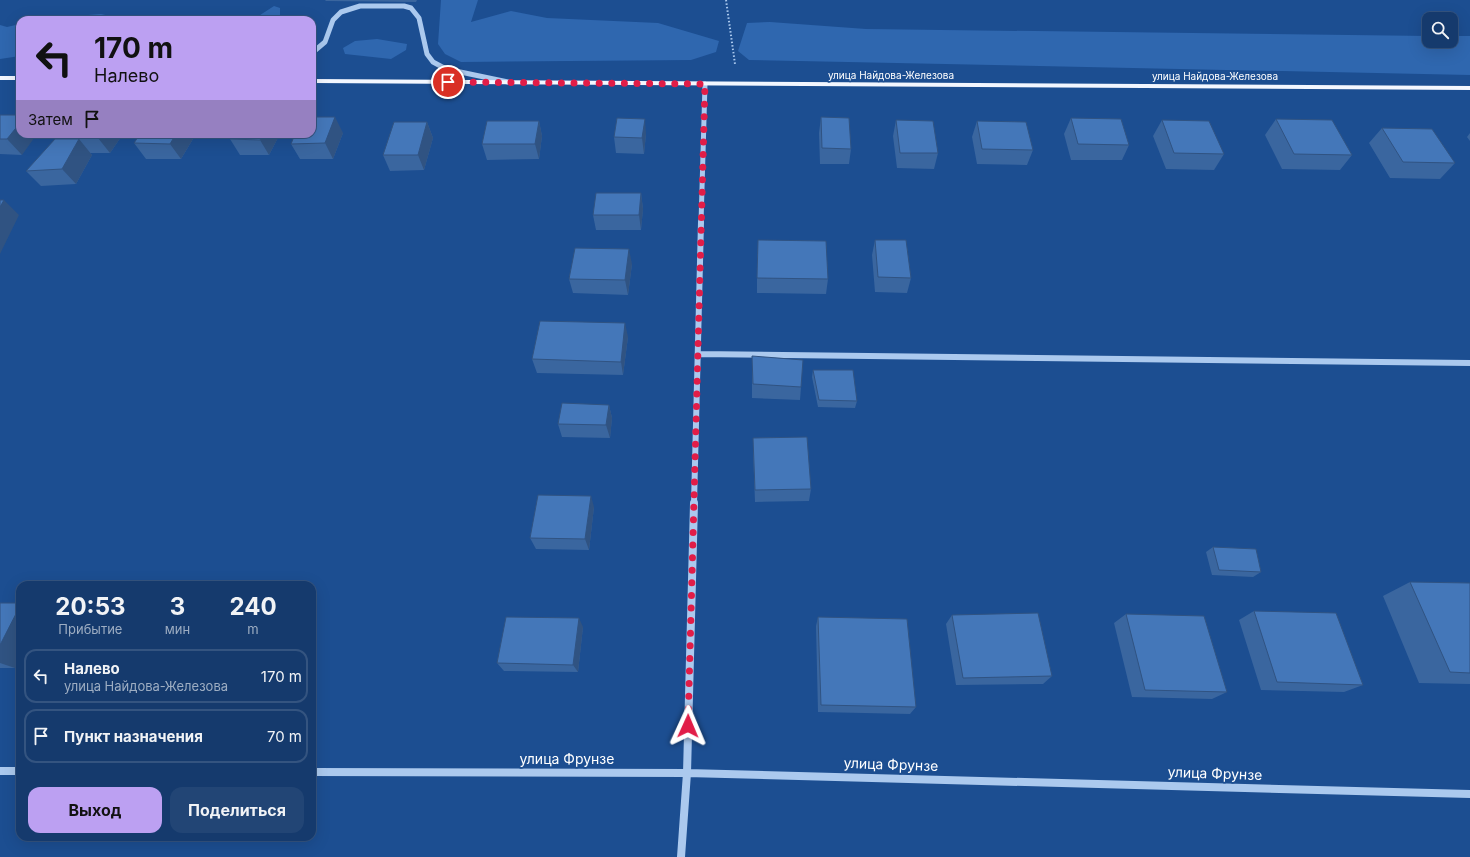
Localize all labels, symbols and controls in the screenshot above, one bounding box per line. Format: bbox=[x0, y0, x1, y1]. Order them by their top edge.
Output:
map controls bbox=[1422, 12, 1458, 48]
button: search bbox=[1422, 12, 1458, 48]
text: 170 m bbox=[94, 31, 173, 65]
icon: left bbox=[28, 32, 80, 84]
text: Налево bbox=[94, 65, 159, 86]
pin bbox=[431, 65, 465, 99]
street label: улица Найдова-Железова bbox=[828, 69, 954, 81]
street label: улица Найдова-Железова bbox=[1152, 70, 1278, 82]
icon: arrive bbox=[437, 71, 459, 93]
icon: arrive bbox=[81, 108, 103, 130]
text: Затем bbox=[28, 110, 73, 129]
text: 20:53 bbox=[55, 592, 125, 621]
text: 3 bbox=[170, 592, 185, 621]
text: 240 bbox=[229, 592, 277, 621]
text: Прибытие bbox=[58, 621, 122, 637]
text: мин bbox=[165, 621, 190, 637]
text: m bbox=[247, 621, 259, 637]
text: Налево bbox=[64, 659, 120, 678]
icon: left bbox=[30, 665, 52, 687]
text: 170 m bbox=[261, 667, 302, 686]
text: улица Найдова-Железова bbox=[64, 678, 228, 694]
position arrow bbox=[667, 705, 709, 747]
icon: arrive bbox=[30, 725, 52, 747]
text: Пункт назначения bbox=[64, 727, 203, 746]
text: 70 m bbox=[267, 727, 302, 746]
street label: улица Фрунзе bbox=[520, 750, 614, 767]
street label: улица Фрунзе bbox=[843, 754, 939, 774]
street label: улица Фрунзе bbox=[1167, 763, 1263, 783]
button: Выход bbox=[28, 787, 162, 833]
button: Поделиться bbox=[170, 787, 304, 833]

